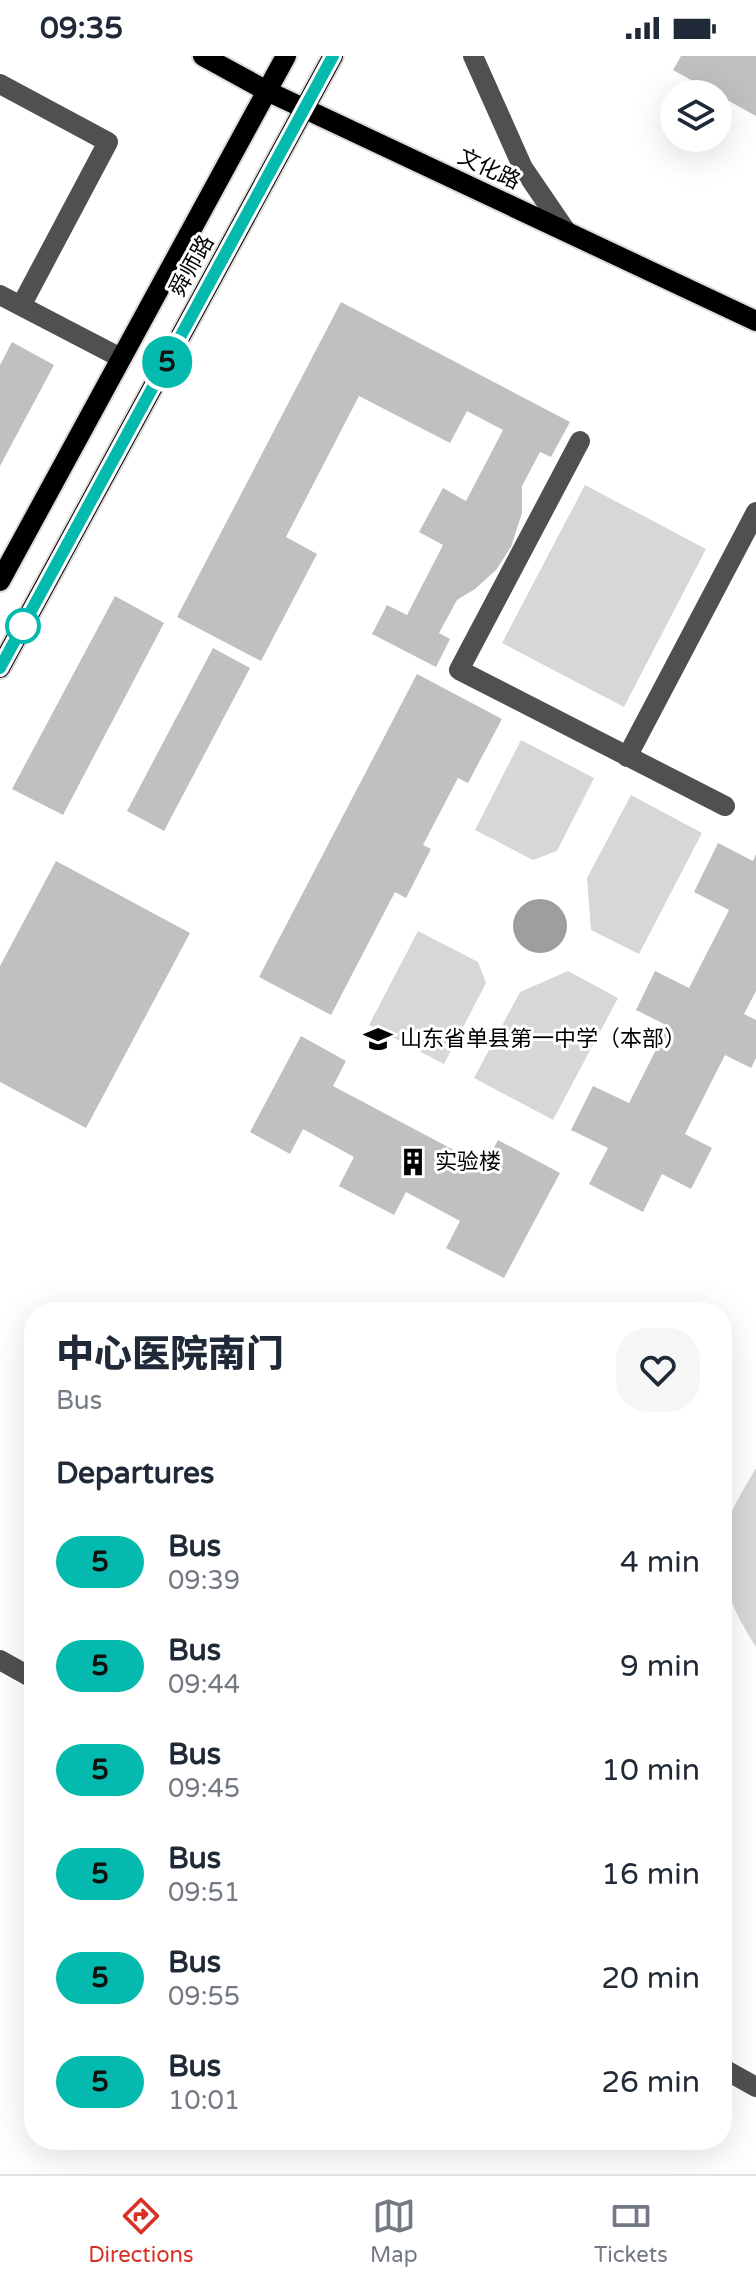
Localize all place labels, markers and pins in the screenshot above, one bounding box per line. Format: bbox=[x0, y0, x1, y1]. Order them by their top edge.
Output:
unlabelled marker bbox=[6, 609, 40, 643]
school or university icon: 山东省单县第一中学（本部） bbox=[363, 1024, 393, 1054]
place label: 山东省单县第一中学（本部） bbox=[400, 1026, 686, 1052]
building icon: 实验楼 bbox=[398, 1147, 428, 1177]
place label: 实验楼 bbox=[435, 1149, 501, 1175]

